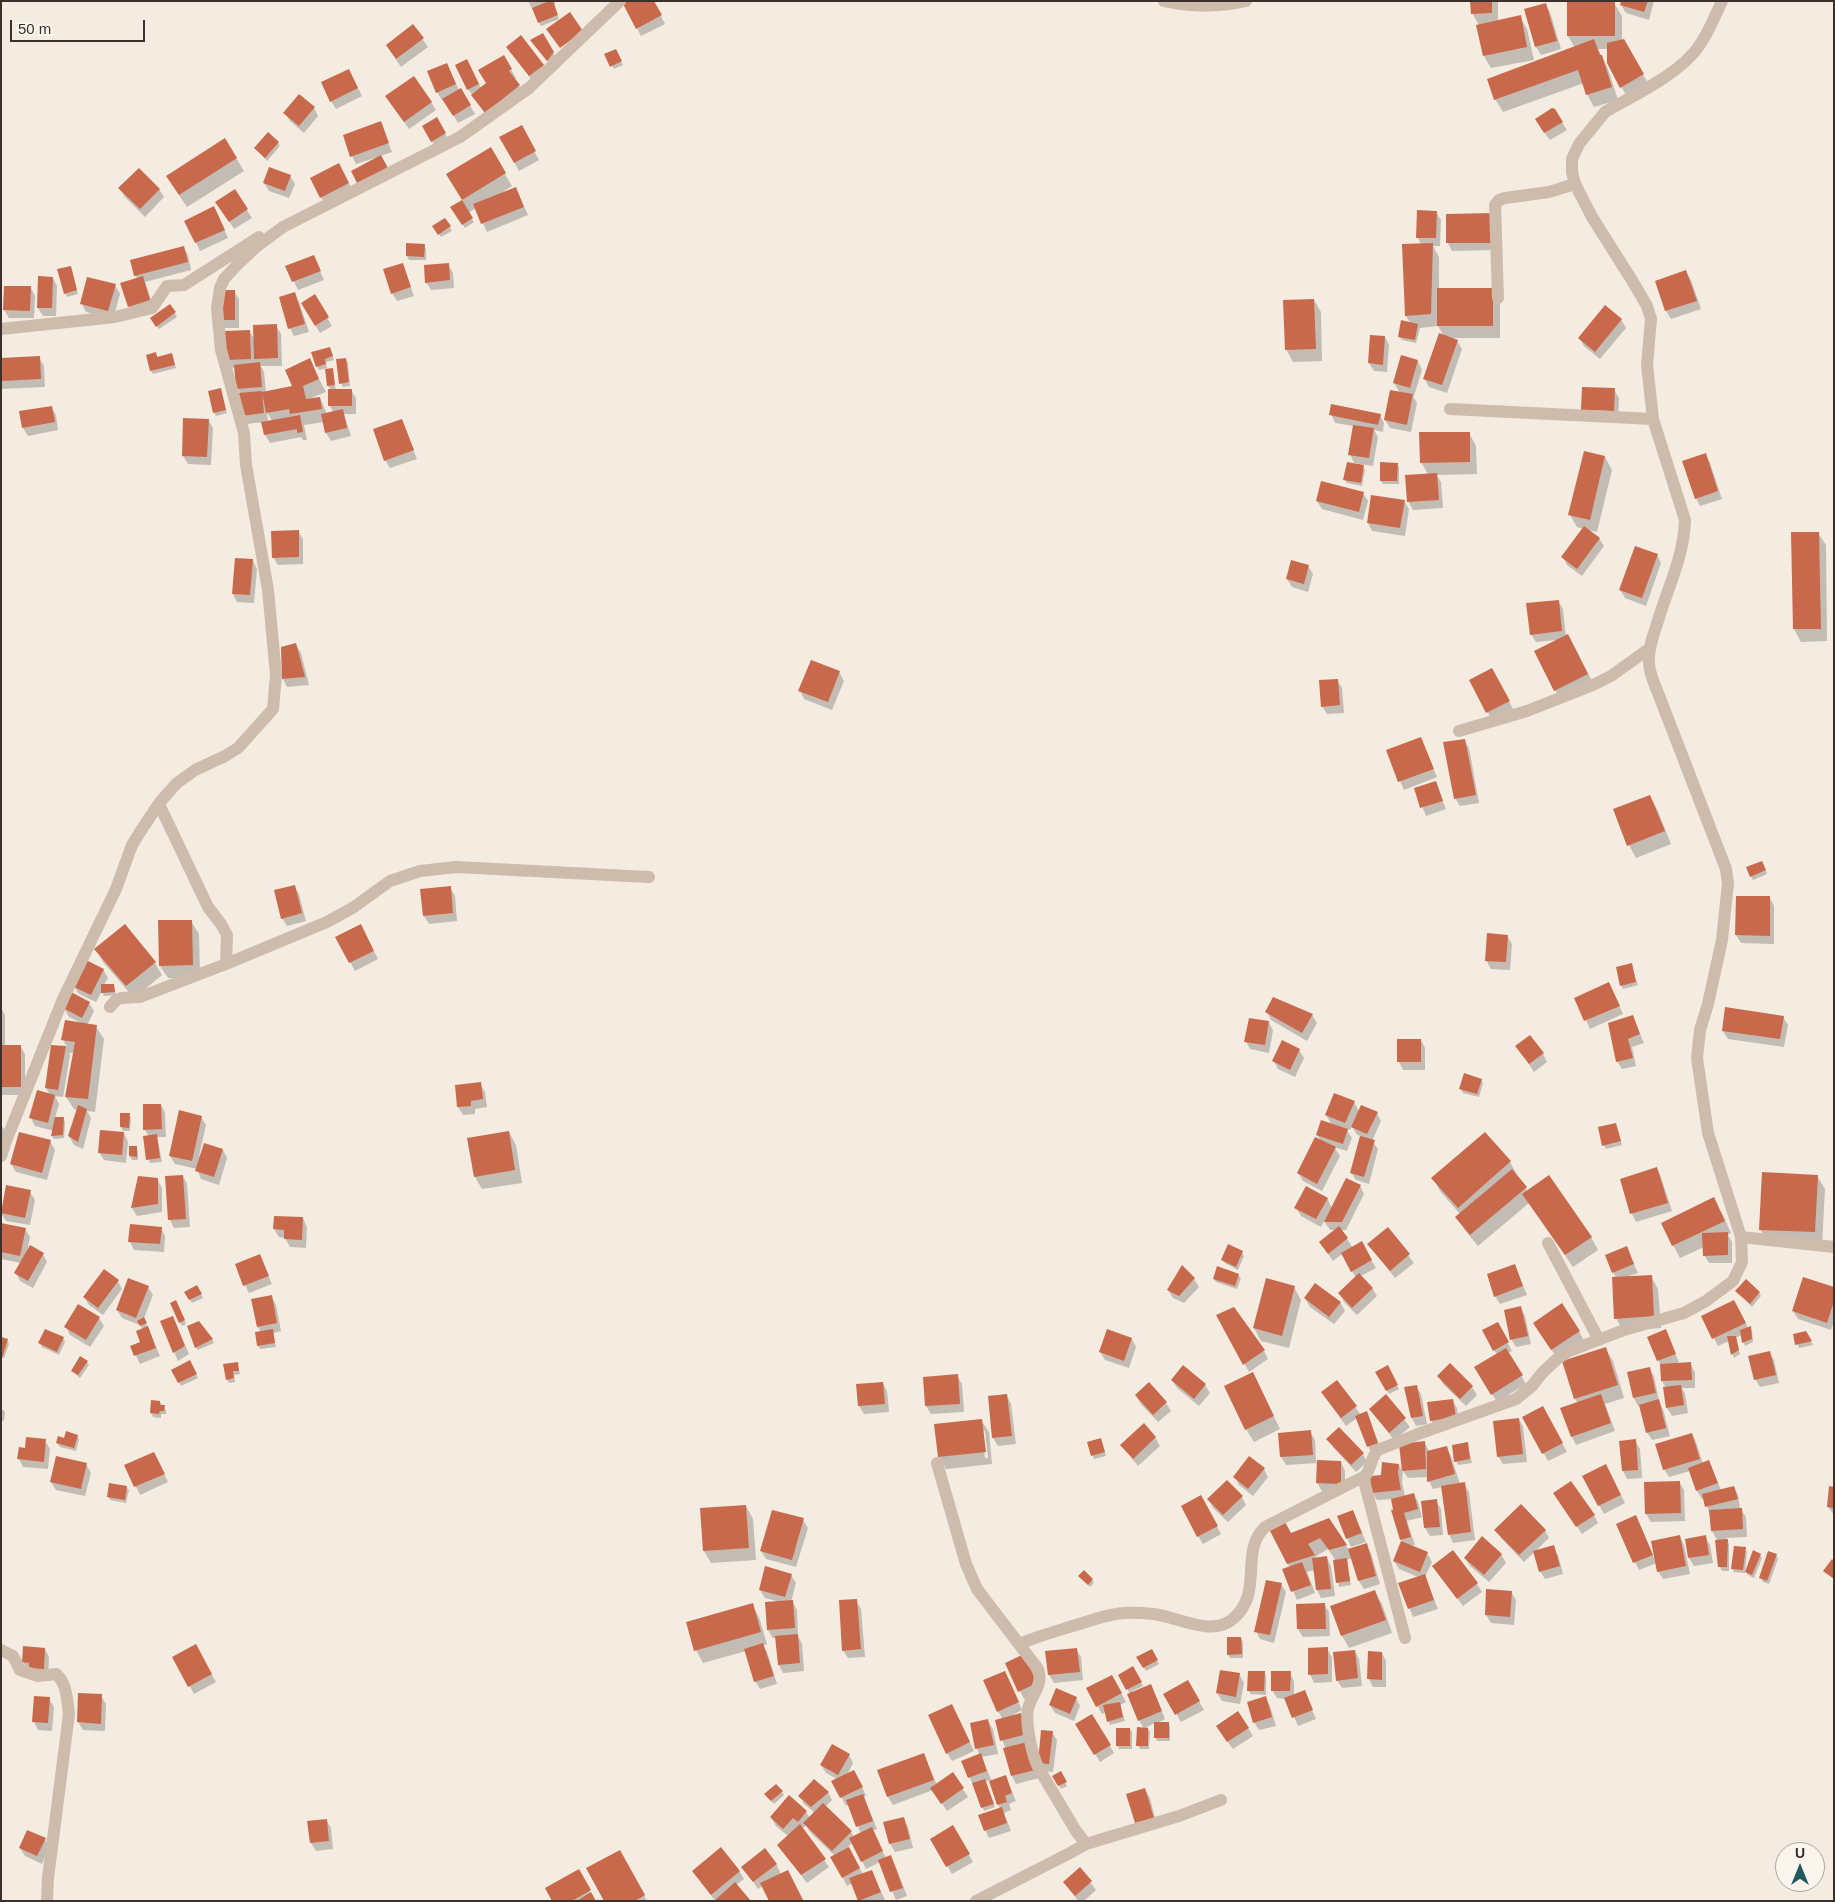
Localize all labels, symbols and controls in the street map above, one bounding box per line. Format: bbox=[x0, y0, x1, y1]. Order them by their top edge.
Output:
scale bar bbox=[12, 10, 148, 42]
text: 50 m bbox=[18, 20, 51, 37]
north arrow bbox=[1775, 1842, 1825, 1892]
text: U bbox=[1795, 1845, 1805, 1861]

